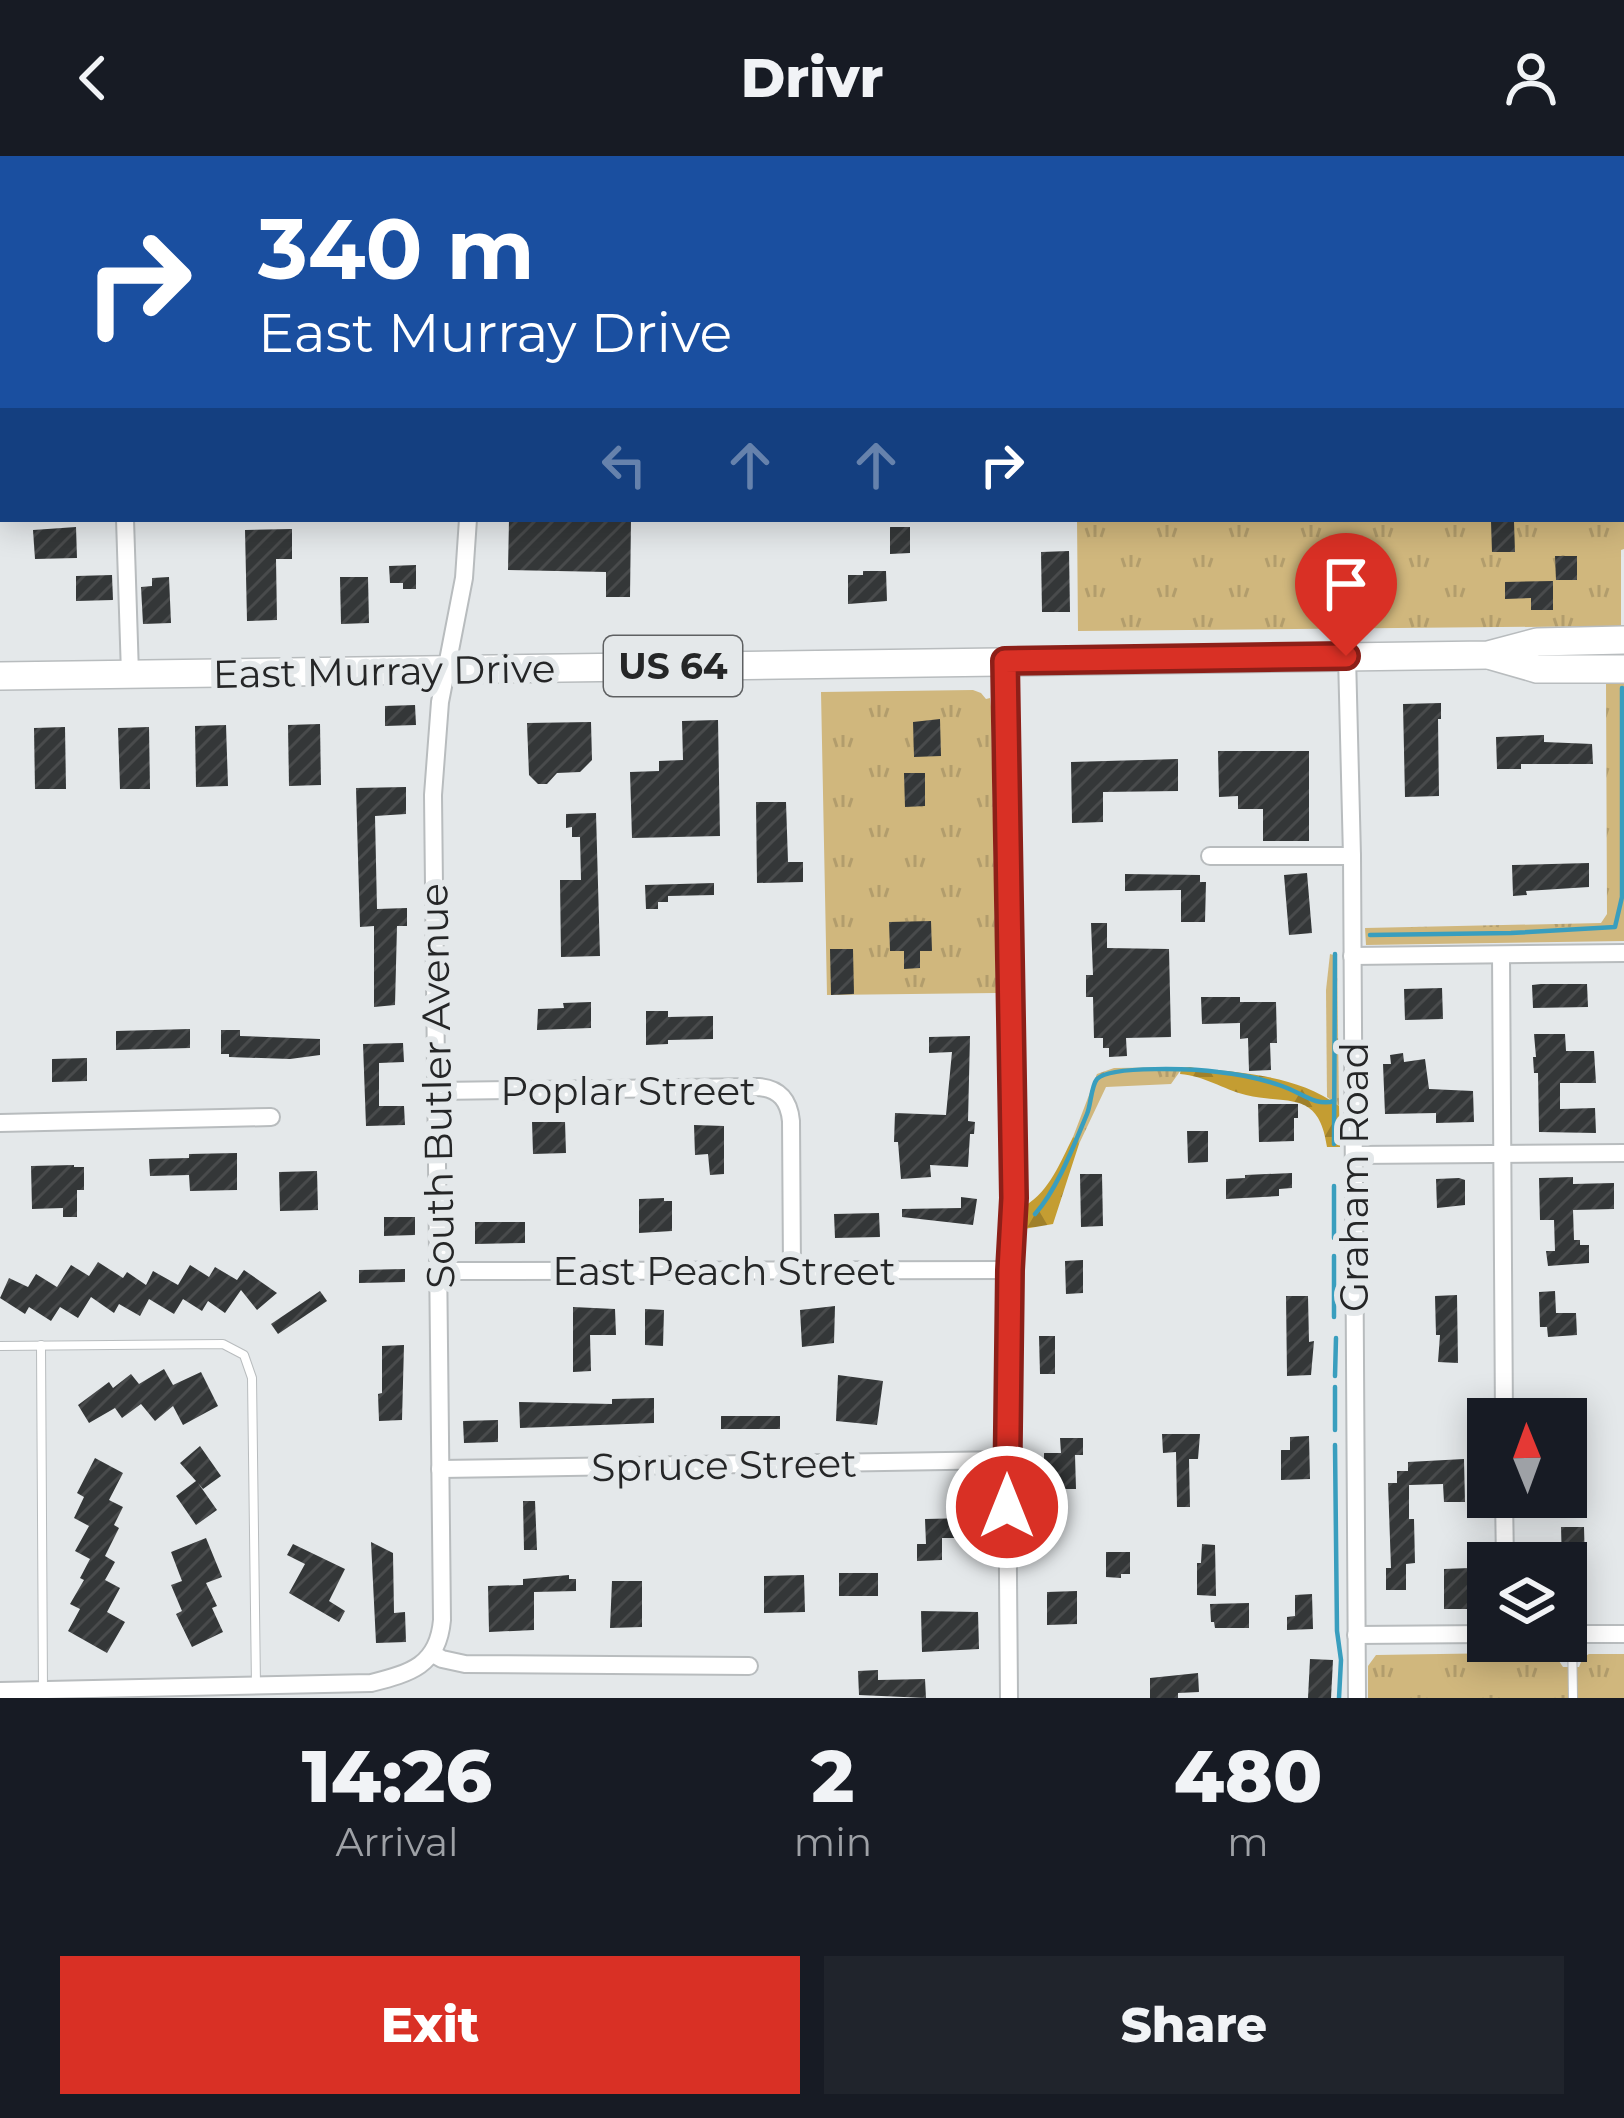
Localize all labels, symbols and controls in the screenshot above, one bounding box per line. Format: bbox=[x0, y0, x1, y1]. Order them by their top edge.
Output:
icon: back bbox=[60, 45, 126, 111]
text: Drivr bbox=[741, 45, 883, 111]
icon: person bbox=[1498, 45, 1564, 111]
text: 340 m bbox=[258, 198, 535, 300]
icon: right bbox=[60, 204, 216, 360]
text: East Murray Drive bbox=[258, 300, 732, 366]
icon: left bbox=[591, 432, 657, 498]
icon: ahead bbox=[717, 432, 783, 498]
icon: ahead bbox=[843, 432, 909, 498]
icon: right bbox=[969, 432, 1035, 498]
pin bbox=[1295, 533, 1397, 656]
icon: arrive bbox=[1313, 551, 1379, 617]
road number: US 64 bbox=[604, 636, 742, 696]
street label: East Murray Drive bbox=[212, 644, 556, 698]
street label: South Butler Avenue bbox=[409, 883, 465, 1289]
street label: Graham Road bbox=[1330, 1042, 1378, 1312]
street label: Poplar Street bbox=[500, 1067, 756, 1115]
street label: East Peach Street bbox=[552, 1247, 896, 1295]
north arrow bbox=[1467, 1398, 1587, 1518]
map controls bbox=[1467, 1398, 1587, 1662]
street label: Spruce Street bbox=[591, 1439, 857, 1491]
position arrow bbox=[944, 1444, 1070, 1570]
button: layers bbox=[1467, 1542, 1587, 1662]
text: 14:26 bbox=[302, 1732, 492, 1820]
text: 2 bbox=[811, 1732, 854, 1820]
text: 480 bbox=[1174, 1732, 1322, 1820]
text: Arrival bbox=[335, 1818, 458, 1866]
text: min bbox=[794, 1818, 872, 1866]
text: m bbox=[1227, 1818, 1269, 1866]
button: Exit bbox=[60, 1956, 800, 2094]
button: Share bbox=[824, 1956, 1564, 2094]

